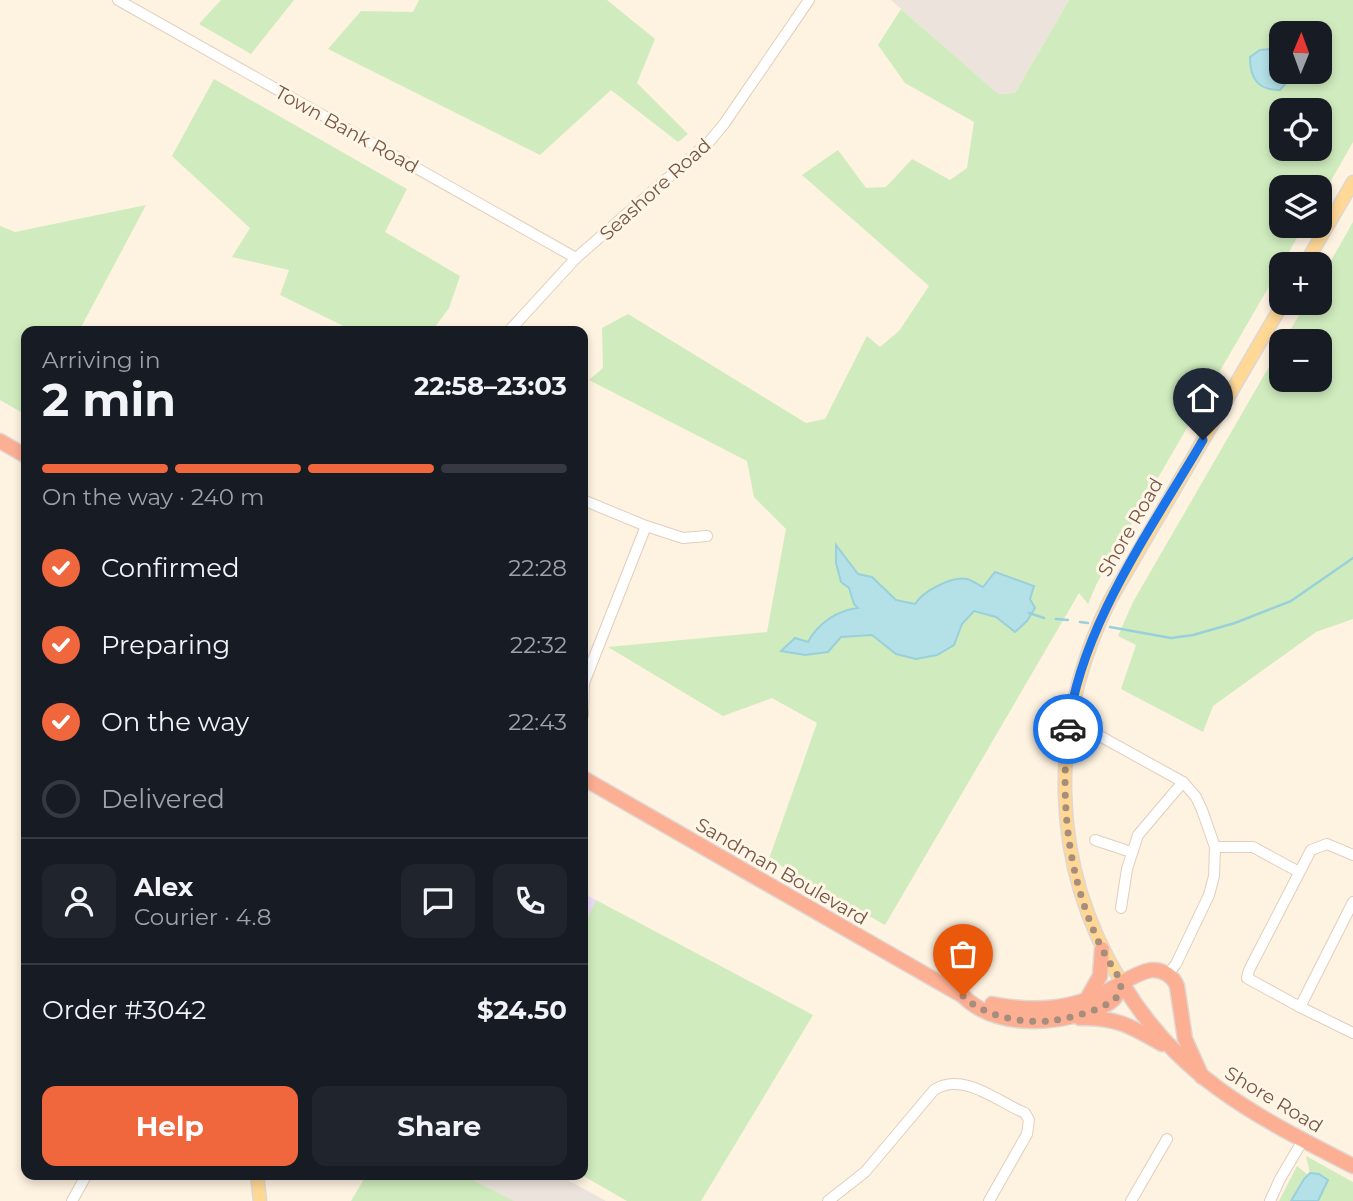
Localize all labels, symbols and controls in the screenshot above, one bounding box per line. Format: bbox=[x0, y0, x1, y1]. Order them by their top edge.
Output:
north arrow bbox=[1269, 21, 1332, 84]
map controls bbox=[1269, 21, 1332, 392]
street label: Town Bank Road bbox=[271, 80, 422, 178]
button: locate bbox=[1269, 98, 1332, 161]
street label: Seashore Road bbox=[595, 133, 716, 245]
button: layers bbox=[1269, 175, 1332, 238]
button: + bbox=[1269, 252, 1332, 315]
button: − bbox=[1269, 329, 1332, 392]
text: Arriving in bbox=[42, 346, 161, 374]
pin bbox=[1173, 368, 1233, 440]
text: 22:58–23:03 bbox=[414, 370, 567, 402]
text: 2 min bbox=[42, 371, 176, 428]
icon: home bbox=[1184, 379, 1222, 417]
street label: Shore Road bbox=[1093, 474, 1168, 581]
text: On the way · 240 m bbox=[42, 483, 264, 511]
icon: check bbox=[42, 549, 80, 587]
text: Confirmed bbox=[101, 552, 240, 584]
text: 22:28 bbox=[508, 554, 567, 582]
icon: check bbox=[42, 626, 80, 664]
text: Preparing bbox=[101, 629, 230, 661]
text: 22:32 bbox=[510, 631, 567, 659]
courier bbox=[1033, 694, 1103, 764]
icon: check bbox=[42, 703, 80, 741]
text: On the way bbox=[101, 706, 249, 738]
text: 22:43 bbox=[508, 708, 567, 736]
icon: car bbox=[1049, 710, 1087, 748]
text: Delivered bbox=[101, 783, 225, 815]
street label: Sandman Boulevard bbox=[692, 813, 872, 930]
button: person bbox=[42, 864, 116, 938]
button: chat bbox=[401, 864, 475, 938]
button: phone bbox=[493, 864, 567, 938]
text: Alex bbox=[134, 871, 193, 903]
text: Courier · 4.8 bbox=[134, 903, 271, 931]
pin bbox=[933, 924, 993, 996]
icon: bag bbox=[944, 935, 982, 973]
text: Order #3042 bbox=[42, 994, 206, 1026]
text: $24.50 bbox=[477, 994, 567, 1026]
street label: Shore Road bbox=[1221, 1061, 1327, 1138]
button: Help bbox=[42, 1086, 298, 1166]
button: Share bbox=[312, 1086, 567, 1166]

